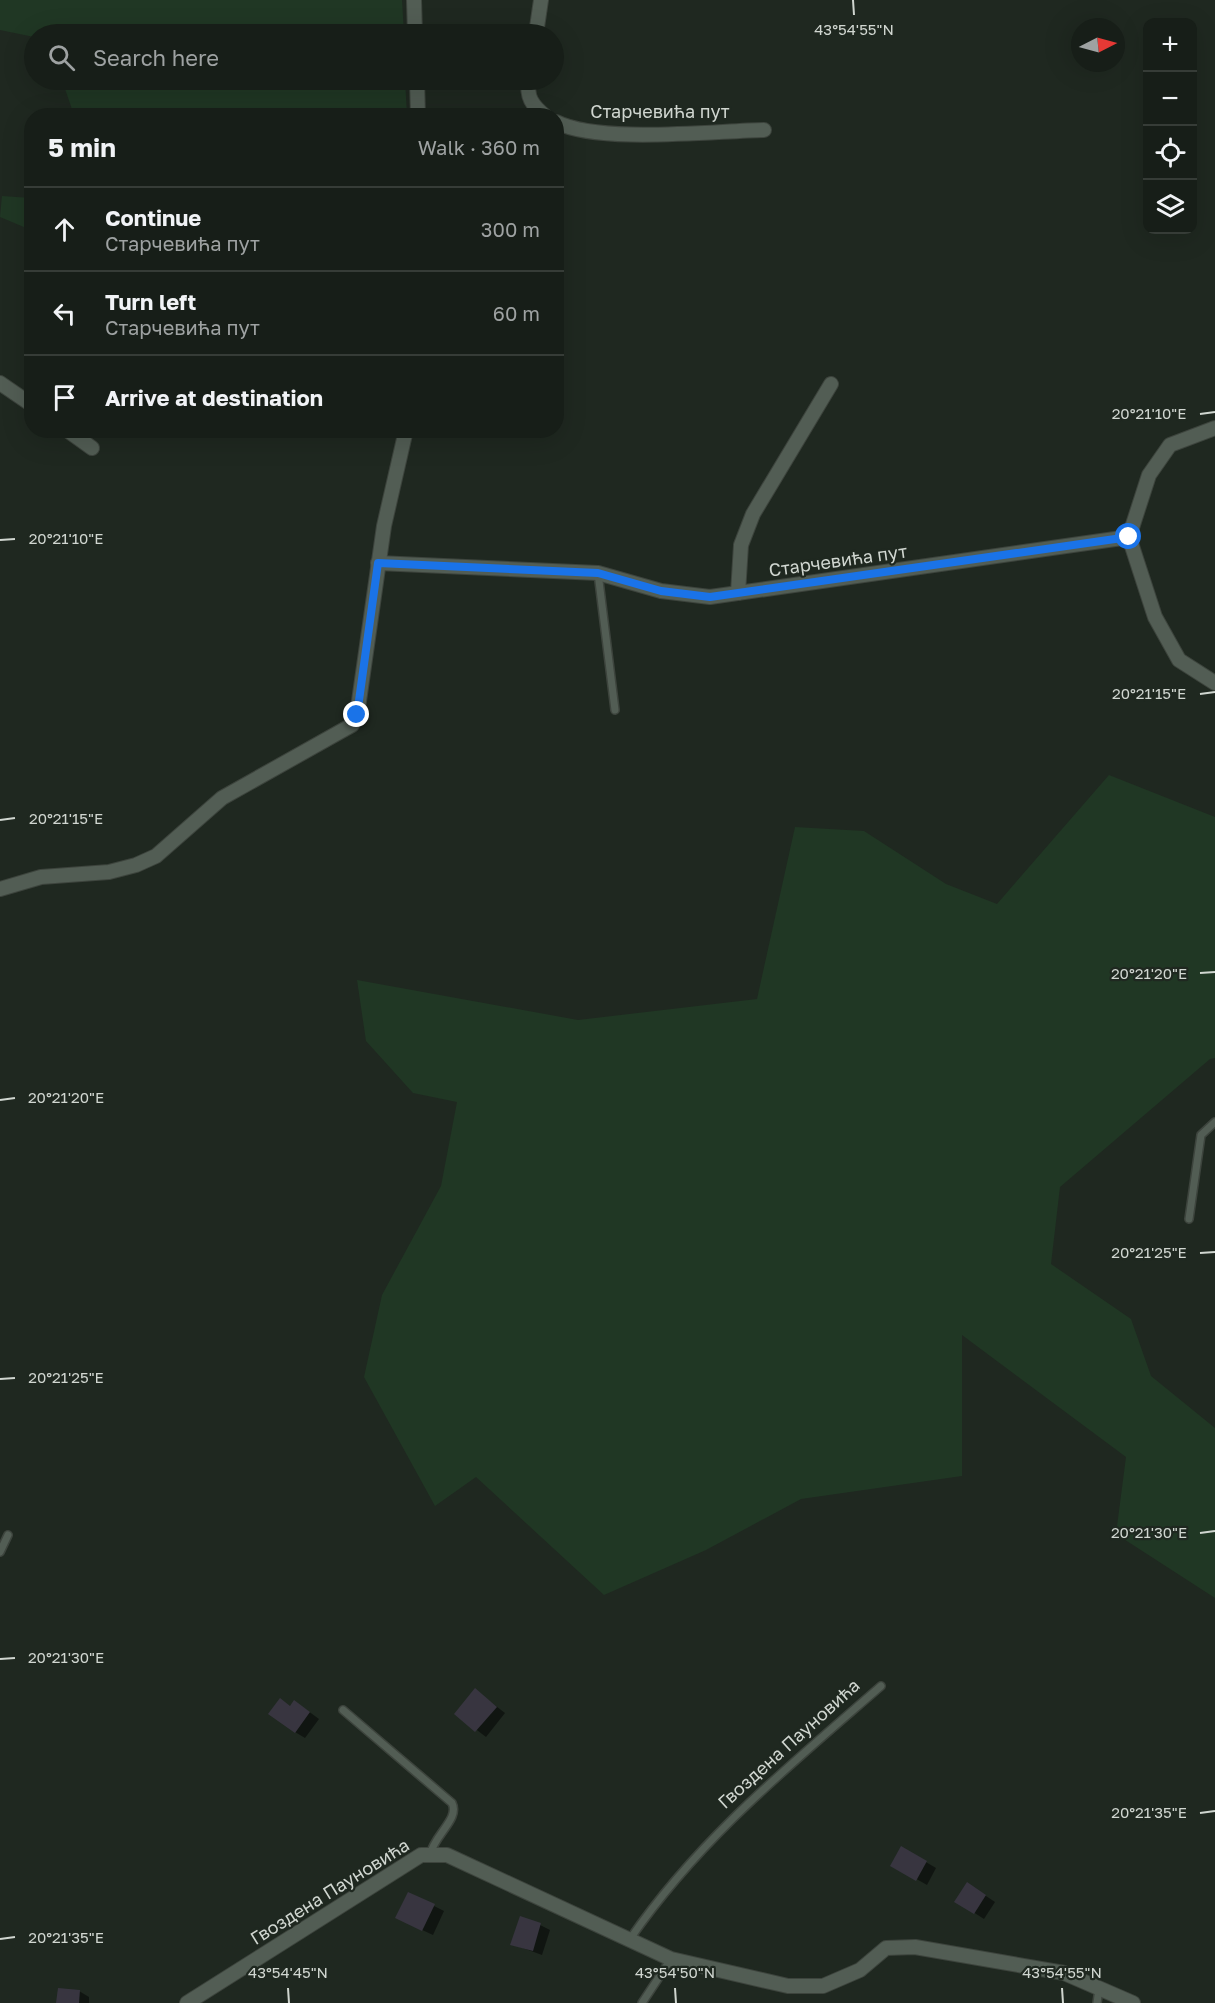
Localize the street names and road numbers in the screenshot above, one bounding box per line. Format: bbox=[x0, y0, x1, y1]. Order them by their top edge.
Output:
street label: Старчевића пут bbox=[590, 100, 730, 122]
street label: Старчевића пут bbox=[767, 539, 909, 581]
street label: Гвоздена Пауновића bbox=[713, 1674, 864, 1813]
street label: Гвоздена Пауновића bbox=[246, 1833, 413, 1949]

